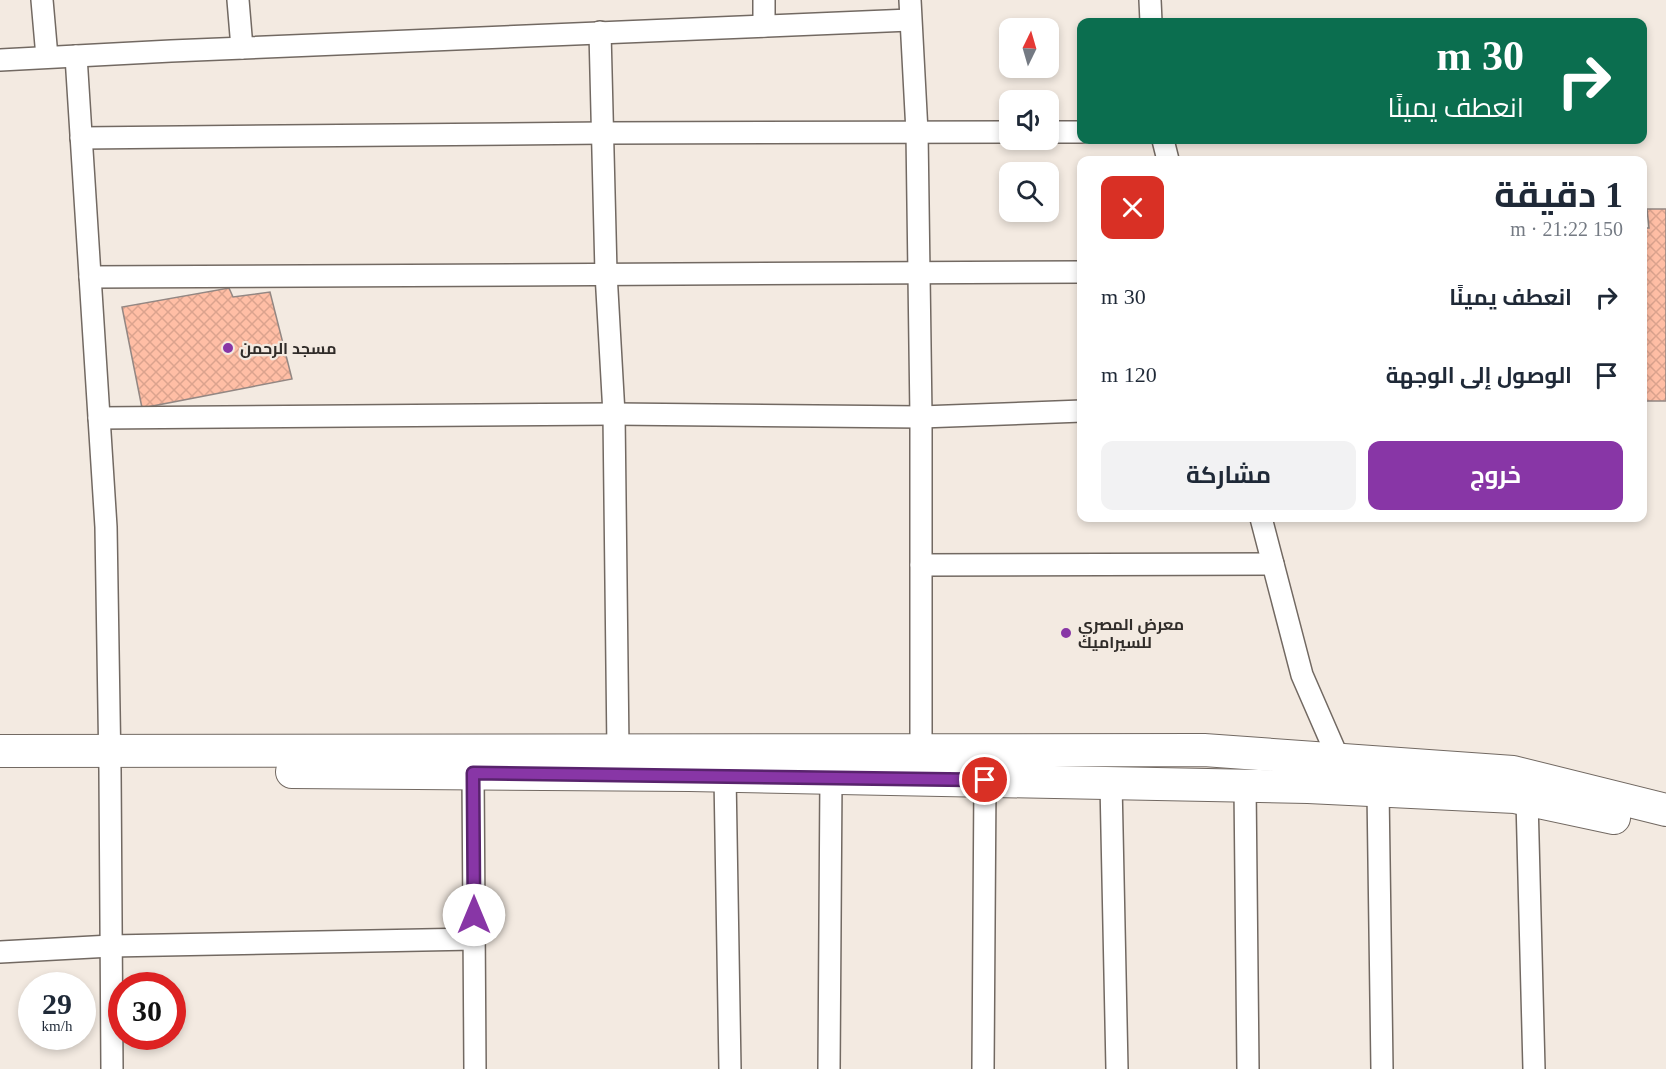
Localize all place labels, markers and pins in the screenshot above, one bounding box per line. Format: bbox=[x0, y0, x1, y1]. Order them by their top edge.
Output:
place label: مسجد الرحمن bbox=[240, 340, 337, 358]
marker: مسجد الرحمن bbox=[221, 341, 235, 355]
place label: معرض المصري للسيراميك bbox=[1078, 616, 1184, 652]
marker: معرض المصري للسيراميك bbox=[1059, 626, 1073, 640]
pin bbox=[959, 754, 1010, 805]

